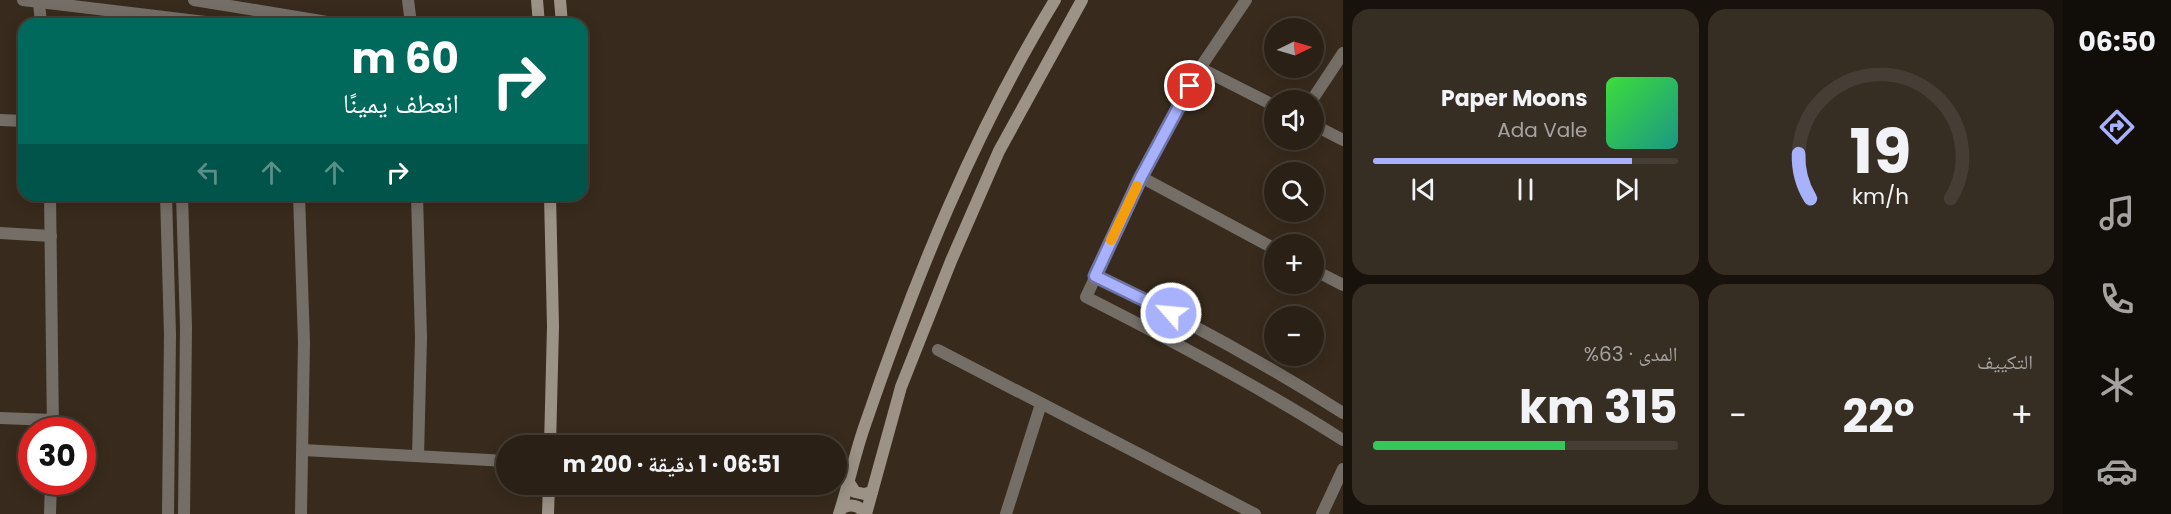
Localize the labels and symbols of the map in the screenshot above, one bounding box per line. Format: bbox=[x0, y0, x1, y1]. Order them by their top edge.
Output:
north arrow bbox=[1264, 18, 1324, 78]
pin bbox=[1164, 60, 1215, 111]
position arrow bbox=[1139, 281, 1203, 345]
speed limit sign: 30 bbox=[18, 417, 96, 495]

